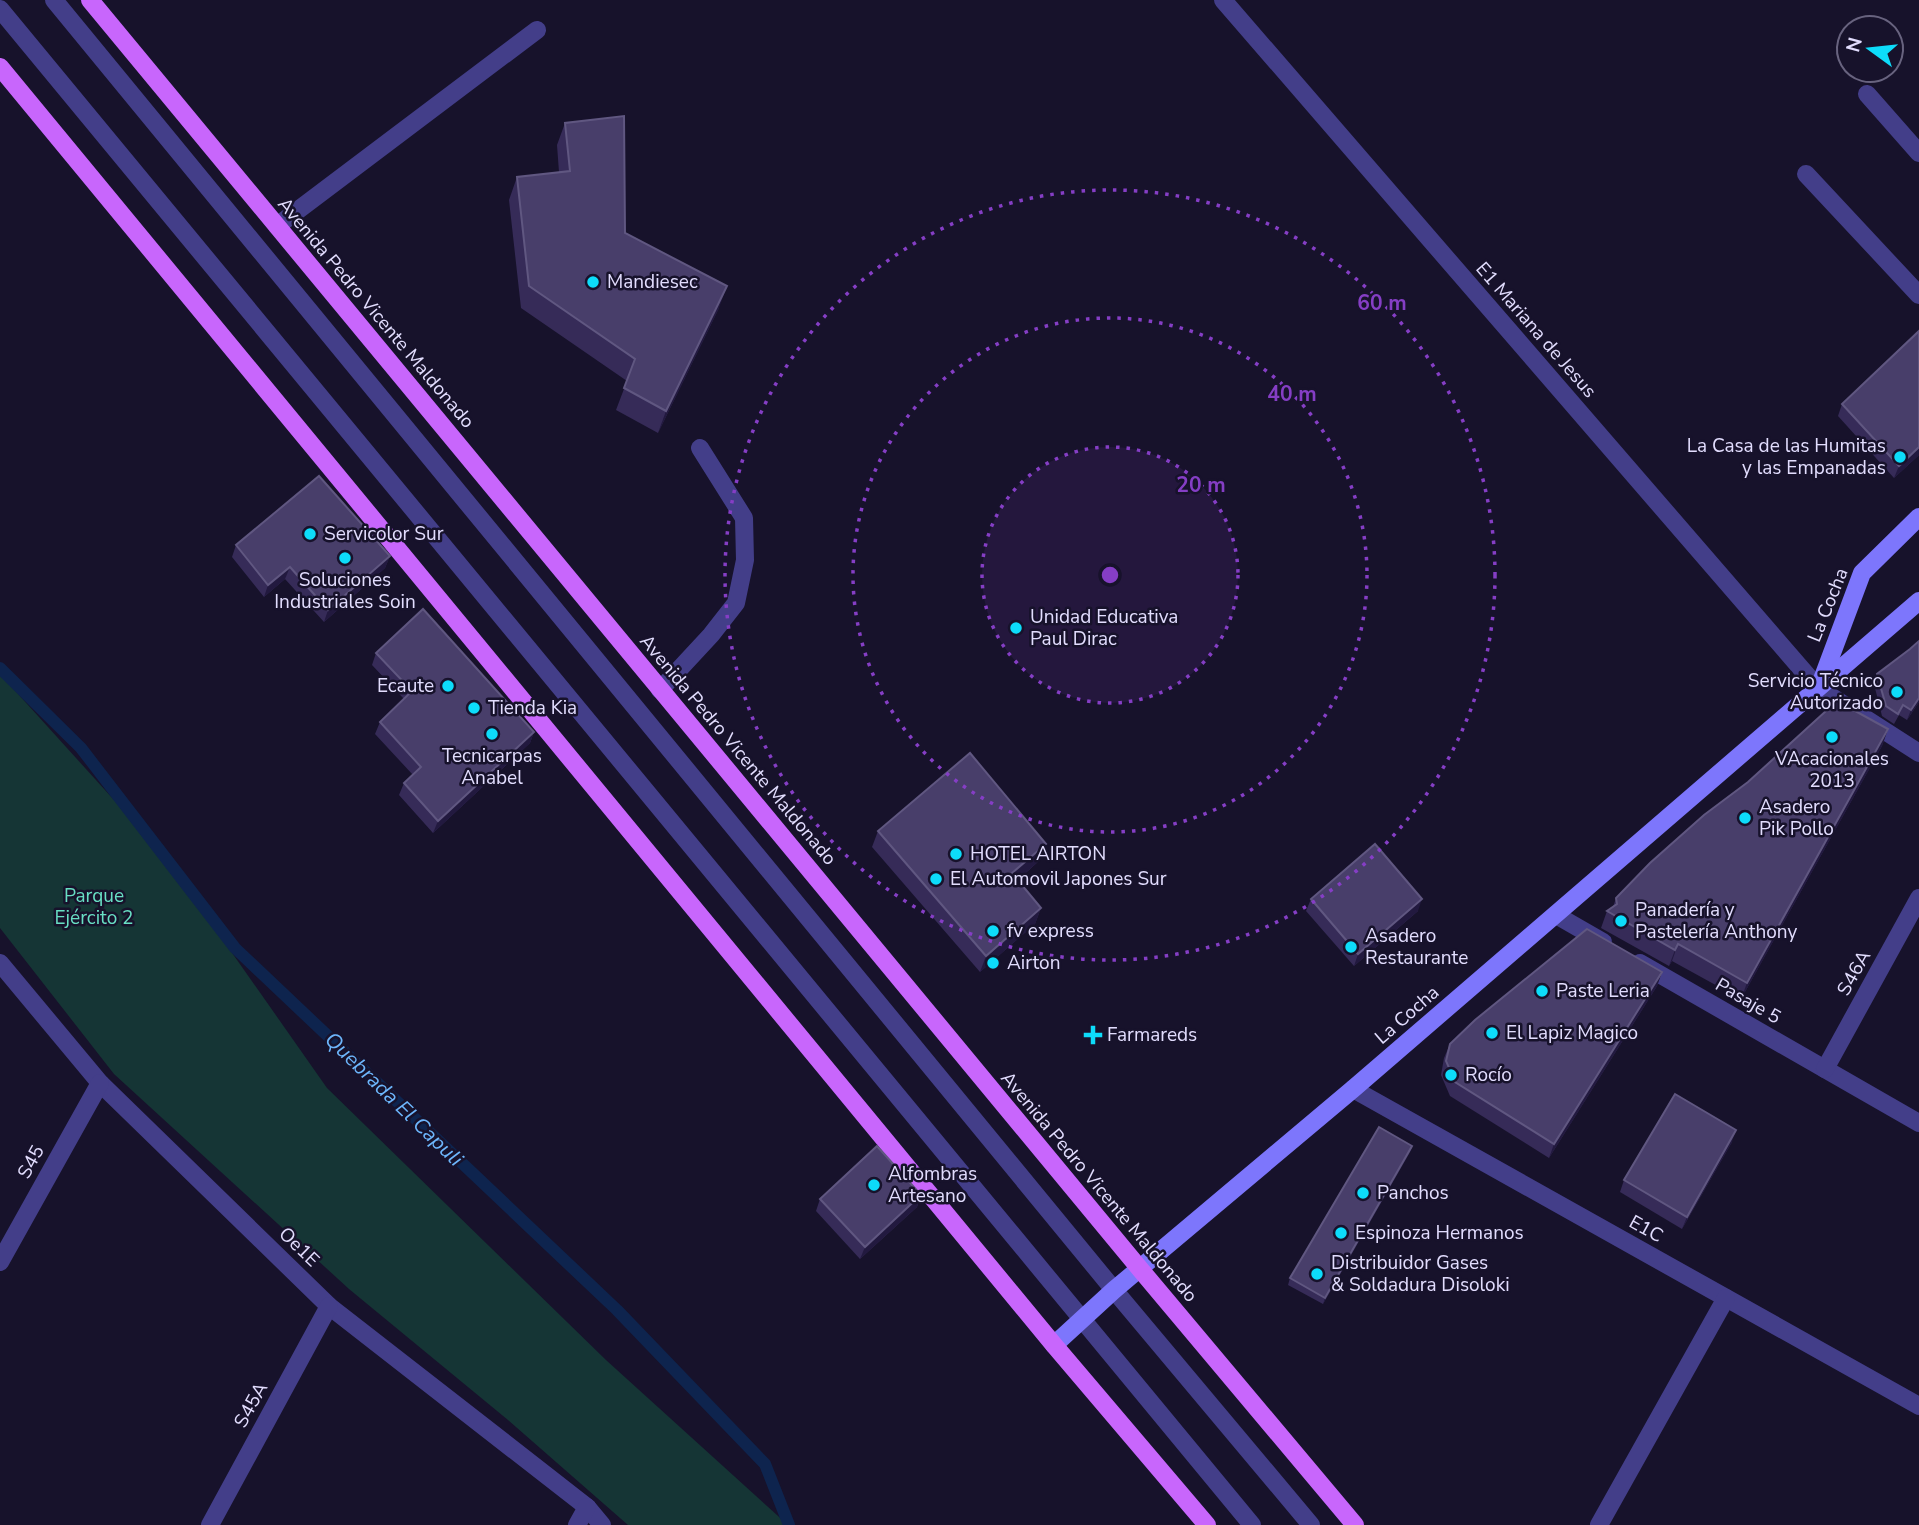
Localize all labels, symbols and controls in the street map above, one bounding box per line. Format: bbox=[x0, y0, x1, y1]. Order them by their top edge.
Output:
north arrow bbox=[1835, 14, 1905, 84]
text: N bbox=[1840, 35, 1869, 55]
street label: Avenida Pedro Vicente Maldonado bbox=[272, 192, 480, 434]
street label: E1 Mariana de Jesus bbox=[1470, 257, 1602, 403]
place label: Mandiesec bbox=[607, 269, 698, 295]
marker: Mandiesec bbox=[585, 274, 601, 290]
text: 60 m bbox=[1357, 289, 1407, 317]
text: 40 m bbox=[1267, 380, 1317, 408]
place label: La Casa de las Humitas y las Empanadas bbox=[1687, 433, 1886, 481]
marker: La Casa de las Humitas y las Empanadas bbox=[1892, 449, 1908, 465]
text: 20 m bbox=[1176, 471, 1226, 499]
place label: Servicolor Sur bbox=[324, 521, 444, 547]
marker: Servicolor Sur bbox=[302, 526, 318, 542]
marker: Soluciones Industriales Soin bbox=[337, 550, 353, 566]
centre of rings bbox=[1098, 563, 1122, 587]
street label: La Cocha bbox=[1801, 564, 1855, 646]
place label: Soluciones Industriales Soin bbox=[274, 567, 416, 615]
place label: Unidad Educativa Paul Dirac bbox=[1030, 604, 1178, 652]
marker: Unidad Educativa Paul Dirac bbox=[1008, 620, 1024, 636]
street label: Avenida Pedro Vicente Maldonado bbox=[634, 629, 842, 871]
place label: Servicio Técnico Autorizado bbox=[1748, 668, 1883, 716]
place label: Ecaute bbox=[377, 673, 434, 699]
marker: Ecaute bbox=[440, 678, 456, 694]
marker: Servicio Técnico Autorizado bbox=[1889, 684, 1905, 700]
place label: Tienda Kia bbox=[488, 695, 577, 721]
marker: Tienda Kia bbox=[466, 700, 482, 716]
marker: Tecnicarpas Anabel bbox=[484, 726, 500, 742]
marker: VAcacionales 2013 bbox=[1824, 729, 1840, 745]
place label: Tecnicarpas Anabel bbox=[442, 743, 542, 791]
place label: VAcacionales 2013 bbox=[1774, 746, 1889, 794]
place label: Asadero Pik Pollo bbox=[1759, 794, 1834, 842]
marker: Asadero Pik Pollo bbox=[1737, 810, 1753, 826]
place label: HOTEL AIRTON bbox=[970, 841, 1106, 867]
marker: HOTEL AIRTON bbox=[948, 846, 964, 862]
place label: El Automovil Japones Sur bbox=[950, 866, 1167, 892]
marker: El Automovil Japones Sur bbox=[928, 871, 944, 887]
park label: Parque Ejército 2 bbox=[55, 883, 133, 931]
place label: Panadería y Pastelería Anthony bbox=[1635, 897, 1797, 945]
marker: Panadería y Pastelería Anthony bbox=[1613, 913, 1629, 929]
place label: fv express bbox=[1007, 918, 1094, 944]
marker: fv express bbox=[985, 923, 1001, 939]
place label: Asadero Restaurante bbox=[1365, 923, 1468, 971]
marker: Asadero Restaurante bbox=[1343, 939, 1359, 955]
street label: S46A bbox=[1831, 945, 1877, 1000]
place label: Airton bbox=[1007, 950, 1060, 976]
marker: Airton bbox=[985, 955, 1001, 971]
street label: Pasaje 5 bbox=[1710, 972, 1786, 1030]
place label: Paste Leria bbox=[1556, 978, 1650, 1004]
street label: La Cocha bbox=[1369, 980, 1445, 1050]
marker: Paste Leria bbox=[1534, 983, 1550, 999]
place label: El Lapiz Magico bbox=[1506, 1020, 1638, 1046]
place label: Farmareds bbox=[1107, 1022, 1197, 1048]
marker: El Lapiz Magico bbox=[1484, 1025, 1500, 1041]
water label: Quebrada El Capuli bbox=[319, 1026, 470, 1173]
marker: Farmareds bbox=[1085, 1027, 1101, 1043]
place label: Rocío bbox=[1465, 1062, 1512, 1088]
street label: Avenida Pedro Vicente Maldonado bbox=[995, 1066, 1203, 1308]
marker: Rocío bbox=[1443, 1067, 1459, 1083]
street label: S45 bbox=[11, 1141, 51, 1183]
place label: Alfombras Artesano bbox=[888, 1161, 977, 1209]
marker: Alfombras Artesano bbox=[866, 1177, 882, 1193]
place label: Panchos bbox=[1377, 1180, 1449, 1206]
marker: Panchos bbox=[1355, 1185, 1371, 1201]
street label: E1C bbox=[1624, 1209, 1668, 1249]
place label: Espinoza Hermanos bbox=[1355, 1220, 1524, 1246]
street label: Oe1E bbox=[273, 1221, 325, 1273]
marker: Espinoza Hermanos bbox=[1333, 1225, 1349, 1241]
place label: Distribuidor Gases & Soldadura Disoloki bbox=[1331, 1250, 1510, 1298]
marker: Distribuidor Gases & Soldadura Disoloki bbox=[1309, 1266, 1325, 1282]
street label: S45A bbox=[228, 1377, 274, 1432]

